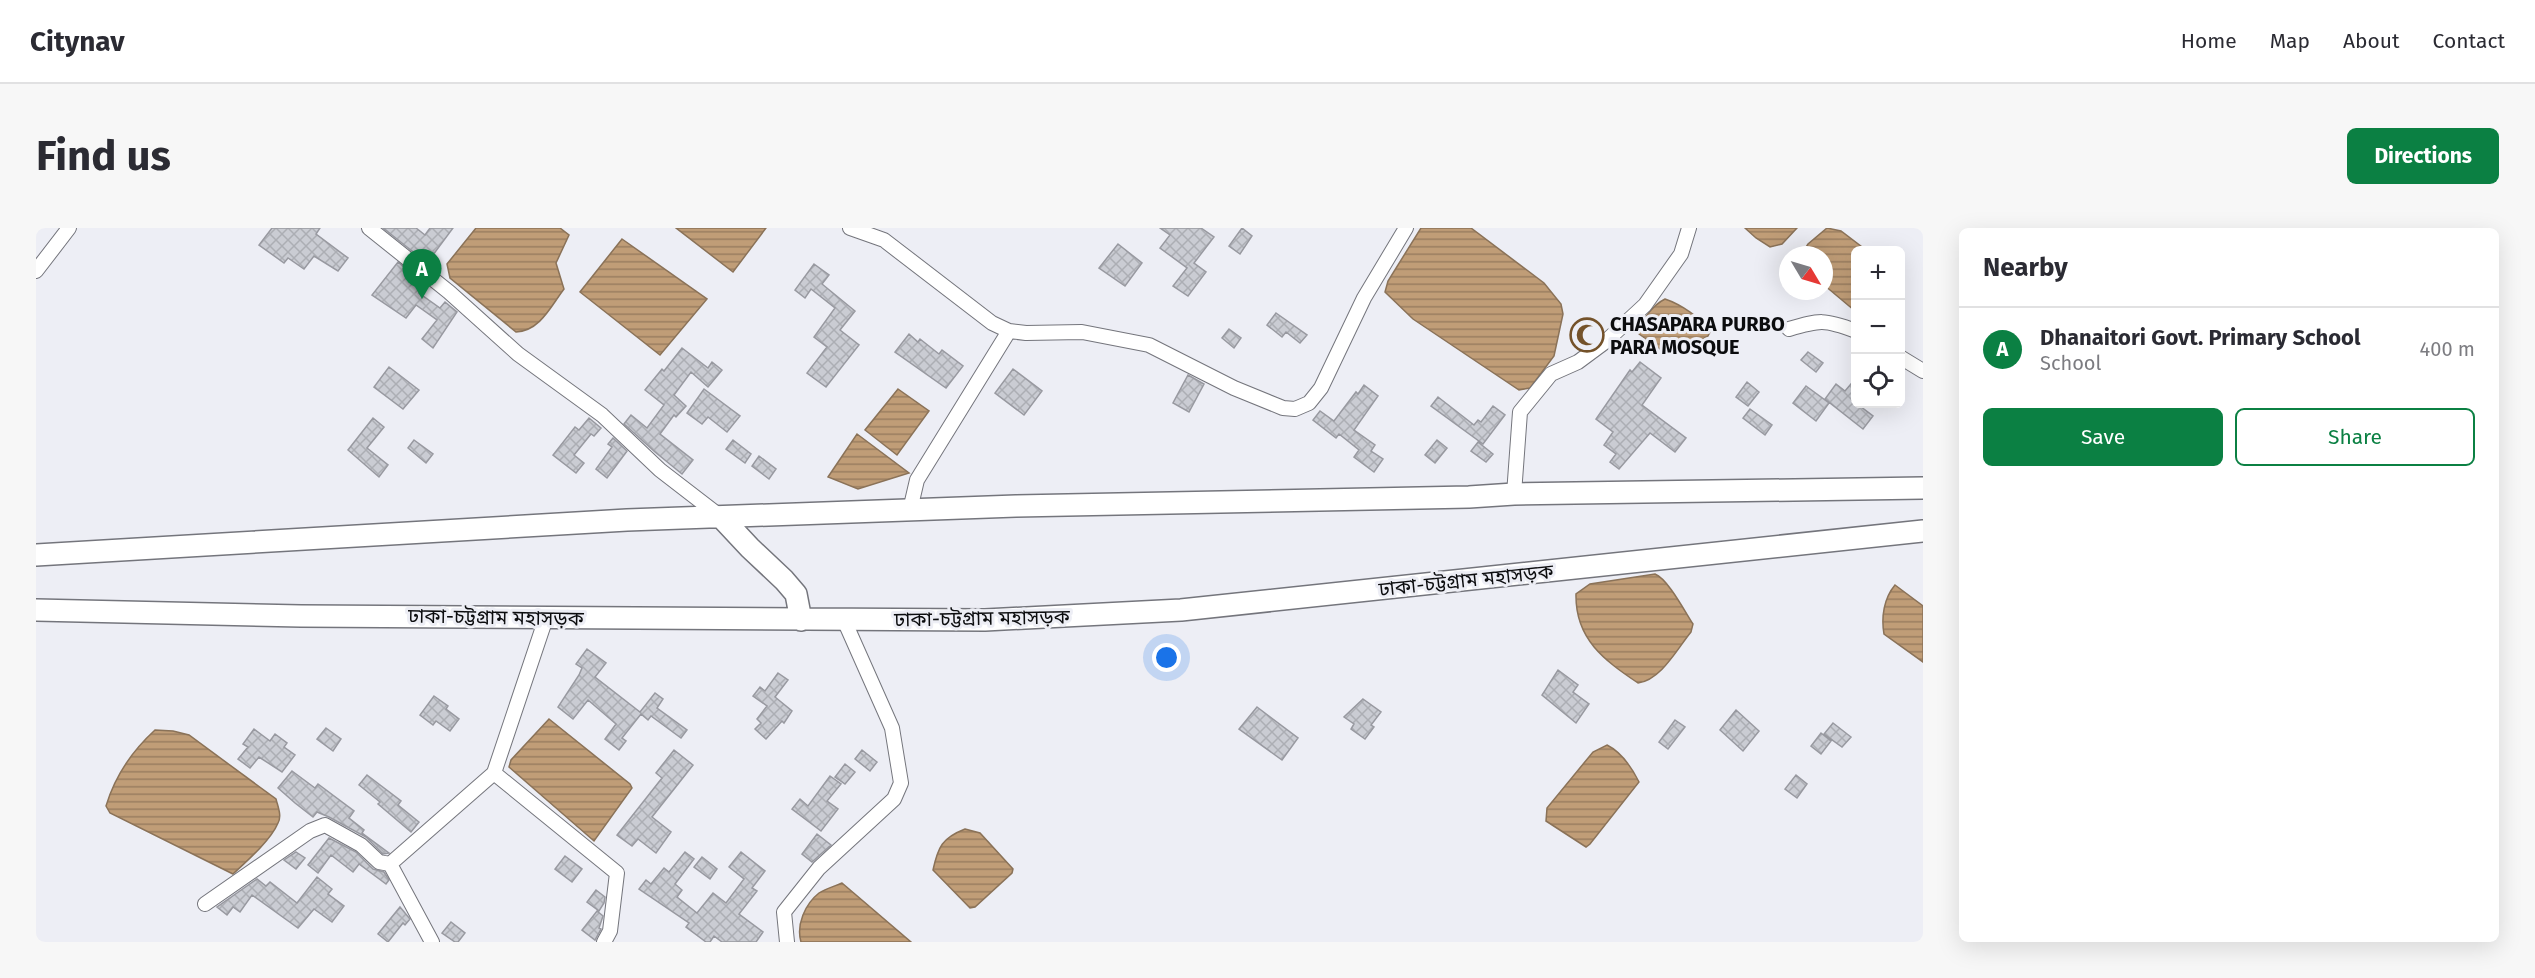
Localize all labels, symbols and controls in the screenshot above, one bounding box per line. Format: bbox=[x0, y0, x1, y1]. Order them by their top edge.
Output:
text: Citynav bbox=[30, 25, 125, 58]
text: Home bbox=[2181, 28, 2237, 54]
text: Map bbox=[2270, 28, 2310, 54]
text: About bbox=[2343, 28, 2400, 54]
text: Contact bbox=[2433, 28, 2505, 54]
button: Directions bbox=[2347, 128, 2499, 184]
text: Find us bbox=[36, 131, 171, 181]
north arrow bbox=[1779, 246, 1833, 300]
map controls bbox=[1851, 246, 1905, 408]
button: + bbox=[1851, 246, 1905, 300]
pin: A bbox=[402, 250, 442, 299]
text: Nearby bbox=[1983, 252, 2068, 283]
button: − bbox=[1851, 300, 1905, 354]
place label: CHASAPARA PURBO PARA MOSQUE bbox=[1610, 312, 1785, 359]
mosque icon: CHASAPARA PURBO PARA MOSQUE bbox=[1569, 317, 1605, 353]
text: Dhanaitori Govt. Primary School bbox=[2040, 324, 2360, 351]
text: A bbox=[1997, 337, 2008, 361]
text: 400 m bbox=[2420, 337, 2475, 361]
text: School bbox=[2040, 351, 2101, 375]
button: locate bbox=[1851, 354, 1905, 408]
button: Save bbox=[1983, 408, 2223, 466]
button: Share bbox=[2235, 408, 2475, 466]
street label: ঢাকা-চট্টগ্রাম মহাসড়ক bbox=[1376, 559, 1555, 601]
street label: ঢাকা-চট্টগ্রাম মহাসড়ক bbox=[407, 603, 585, 631]
street label: ঢাকা-চট্টগ্রাম মহাসড়ক bbox=[893, 604, 1071, 632]
your location bbox=[1152, 643, 1181, 672]

